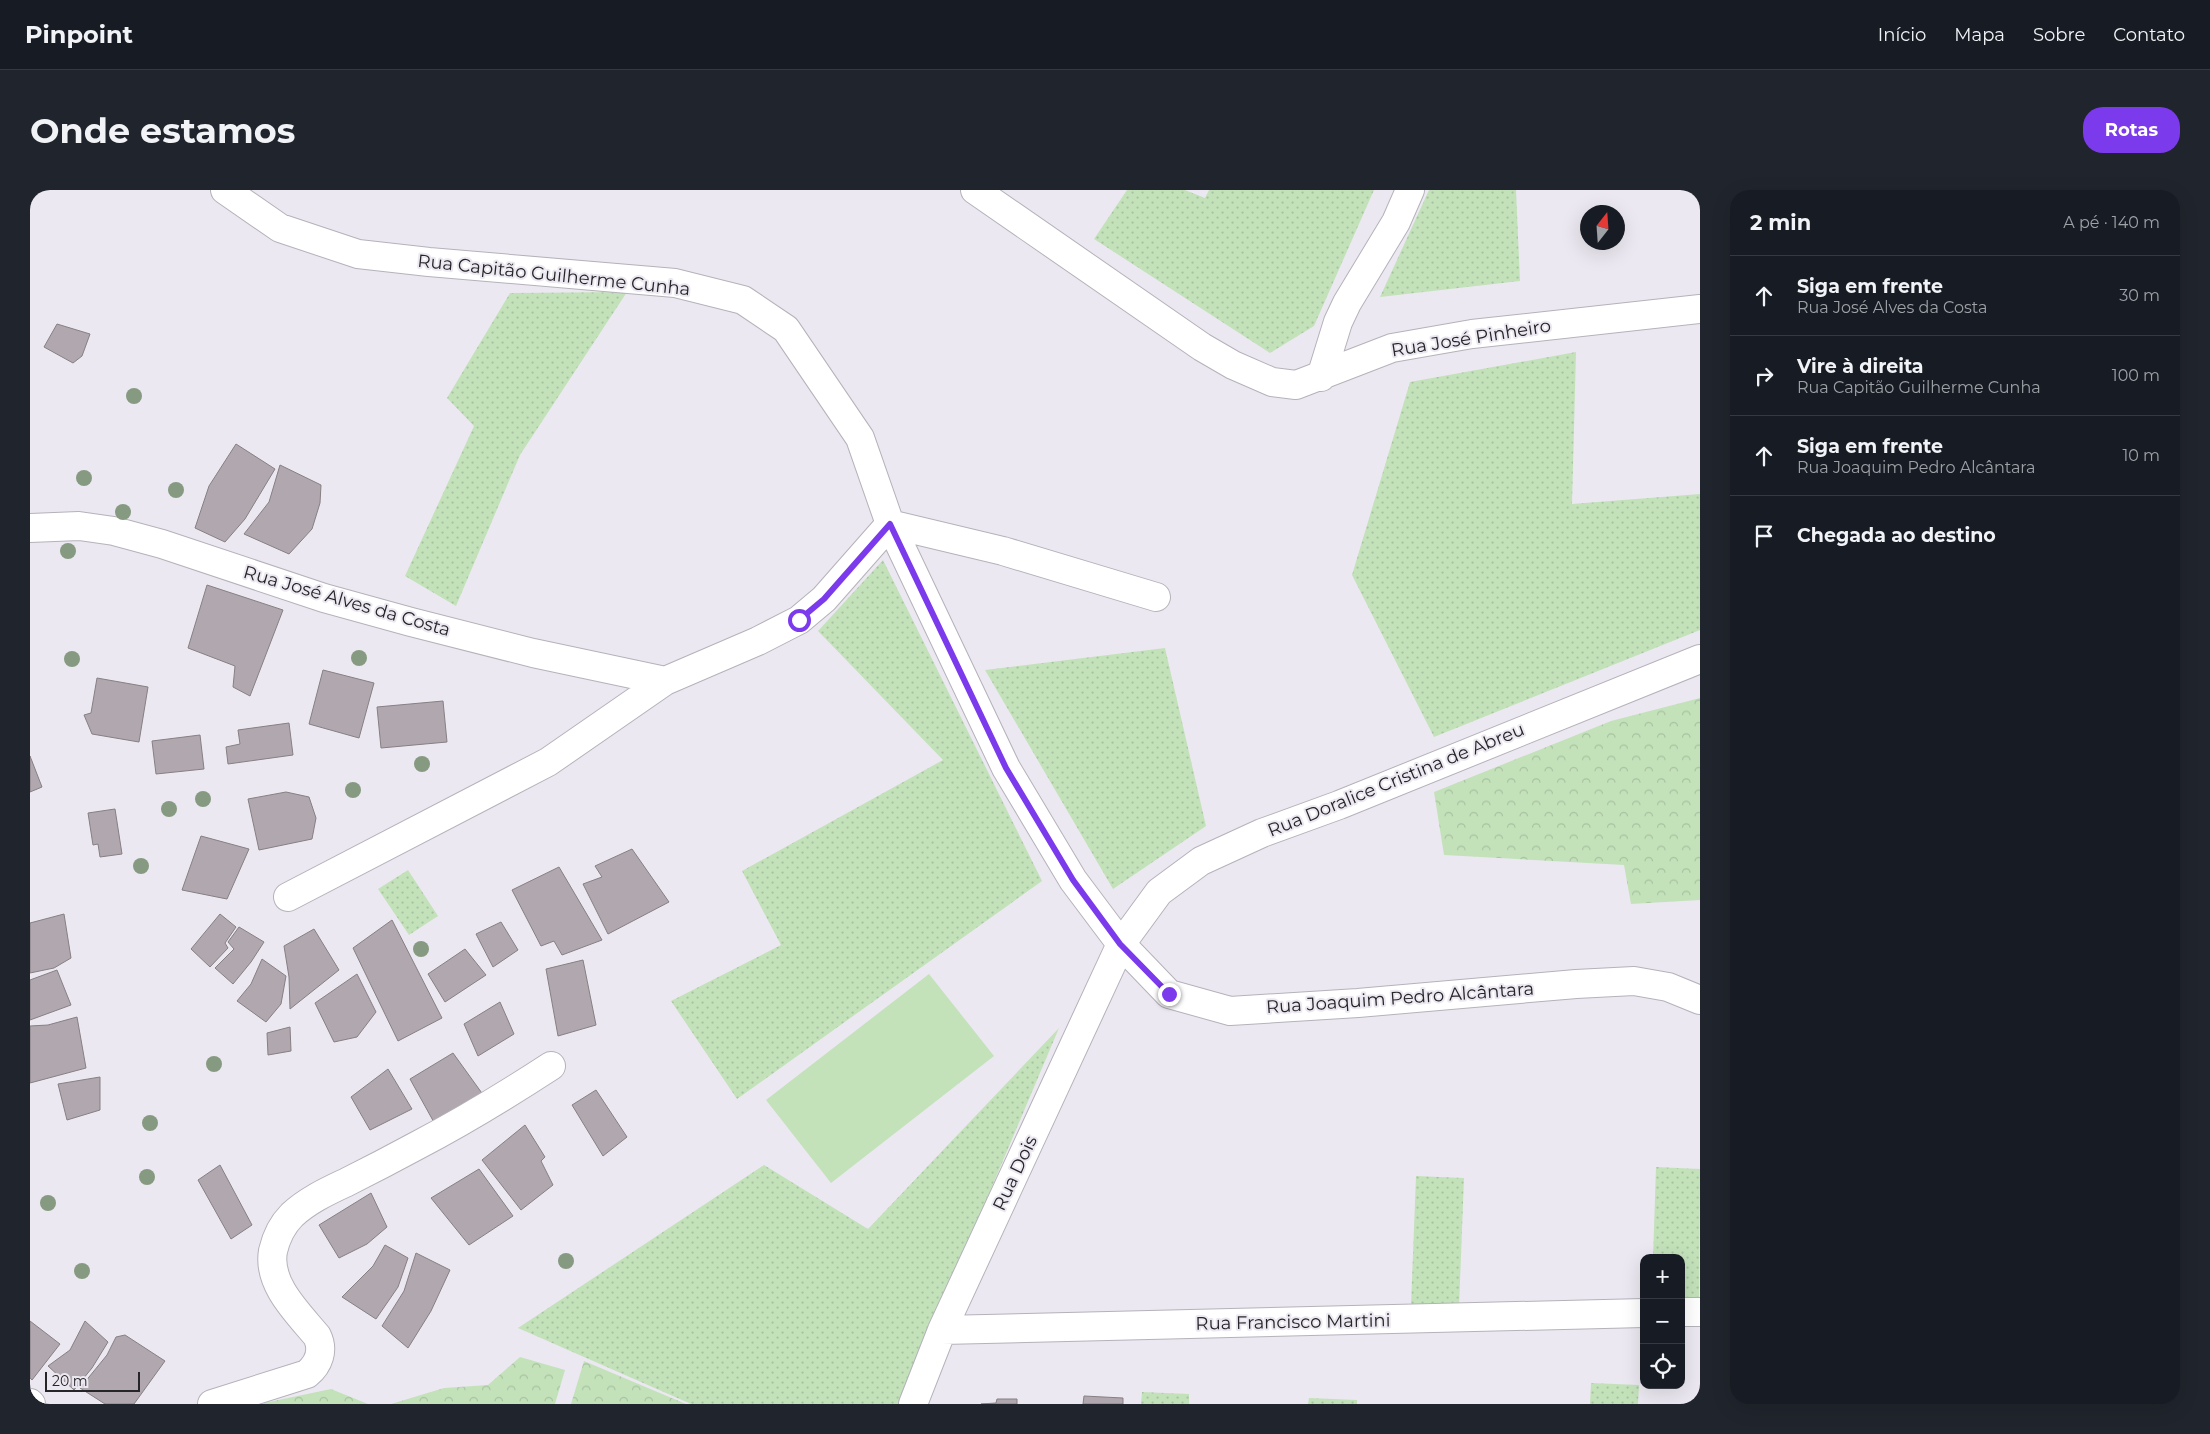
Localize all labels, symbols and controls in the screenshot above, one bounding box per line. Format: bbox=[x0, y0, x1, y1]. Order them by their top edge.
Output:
text: Pinpoint bbox=[25, 20, 133, 49]
text: Início bbox=[1878, 24, 1926, 46]
text: Mapa bbox=[1954, 24, 2005, 46]
text: Sobre bbox=[2033, 24, 2085, 46]
text: Contato bbox=[2113, 24, 2185, 46]
button: Rotas bbox=[2083, 107, 2180, 153]
text: Onde estamos bbox=[30, 109, 295, 152]
north arrow bbox=[1580, 205, 1625, 250]
text: 2 min bbox=[1750, 210, 1811, 235]
text: A pé · 140 m bbox=[2063, 213, 2160, 232]
street label: Rua Capitão Guilherme Cunha bbox=[417, 250, 691, 300]
text: Siga em frente bbox=[1797, 275, 1943, 298]
icon: ahead bbox=[1750, 282, 1778, 310]
text: 30 m bbox=[2119, 286, 2160, 305]
text: Rua José Alves da Costa bbox=[1797, 298, 1987, 317]
street label: Rua José Pinheiro bbox=[1390, 315, 1552, 361]
text: Vire à direita bbox=[1797, 355, 1924, 378]
icon: right bbox=[1750, 362, 1778, 390]
text: 100 m bbox=[2112, 366, 2160, 385]
text: Rua Capitão Guilherme Cunha bbox=[1797, 378, 2041, 397]
text: Siga em frente bbox=[1797, 435, 1943, 458]
icon: ahead bbox=[1750, 442, 1778, 470]
text: 10 m bbox=[2122, 446, 2160, 465]
text: Rua Joaquim Pedro Alcântara bbox=[1797, 458, 2036, 477]
icon: arrive bbox=[1750, 522, 1778, 550]
text: Chegada ao destino bbox=[1797, 524, 1996, 547]
street label: Rua José Alves da Costa bbox=[241, 561, 453, 641]
route start bbox=[788, 609, 811, 632]
street label: Rua Doralice Cristina de Abreu bbox=[1264, 718, 1528, 842]
street label: Rua Joaquim Pedro Alcântara bbox=[1265, 978, 1535, 1018]
route end bbox=[1158, 983, 1181, 1006]
street label: Rua Dois bbox=[988, 1132, 1042, 1214]
map controls bbox=[1640, 1254, 1685, 1389]
button: + bbox=[1640, 1254, 1685, 1299]
button: − bbox=[1640, 1299, 1685, 1344]
street label: Rua Francisco Martini bbox=[1195, 1309, 1391, 1335]
button: locate bbox=[1640, 1344, 1685, 1389]
scale bar bbox=[45, 1369, 140, 1392]
text: 20 m bbox=[52, 1372, 88, 1390]

